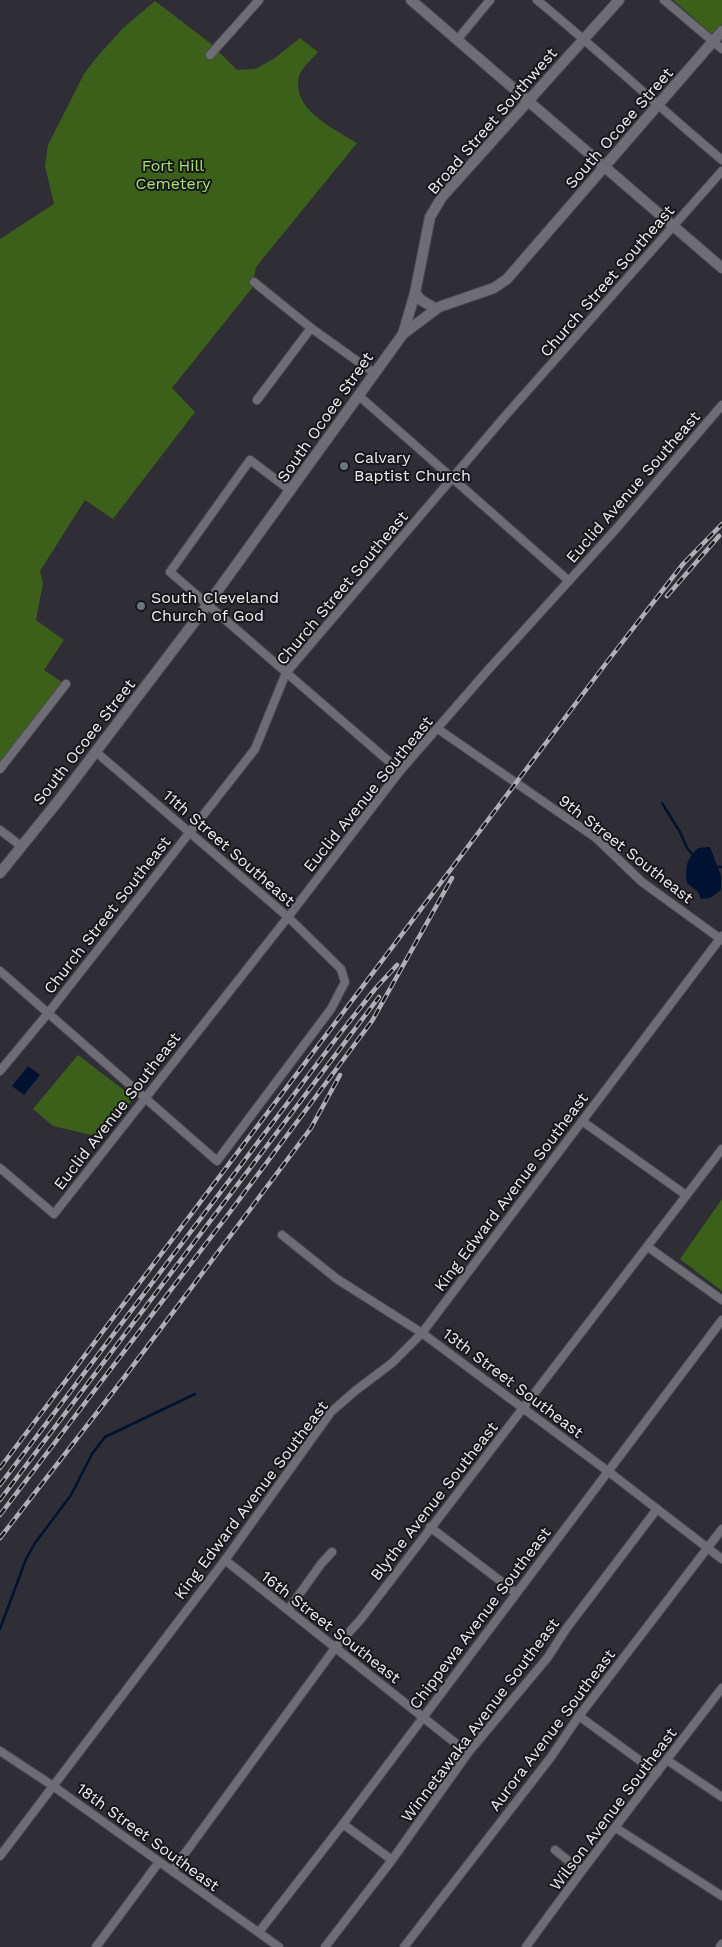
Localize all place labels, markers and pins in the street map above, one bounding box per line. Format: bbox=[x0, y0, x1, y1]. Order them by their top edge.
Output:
place label: Calvary Baptist Church bbox=[354, 448, 471, 485]
marker: Calvary Baptist Church bbox=[338, 460, 350, 472]
place label: South Cleveland Church of God bbox=[151, 588, 279, 625]
marker: South Cleveland Church of God bbox=[135, 600, 147, 612]

